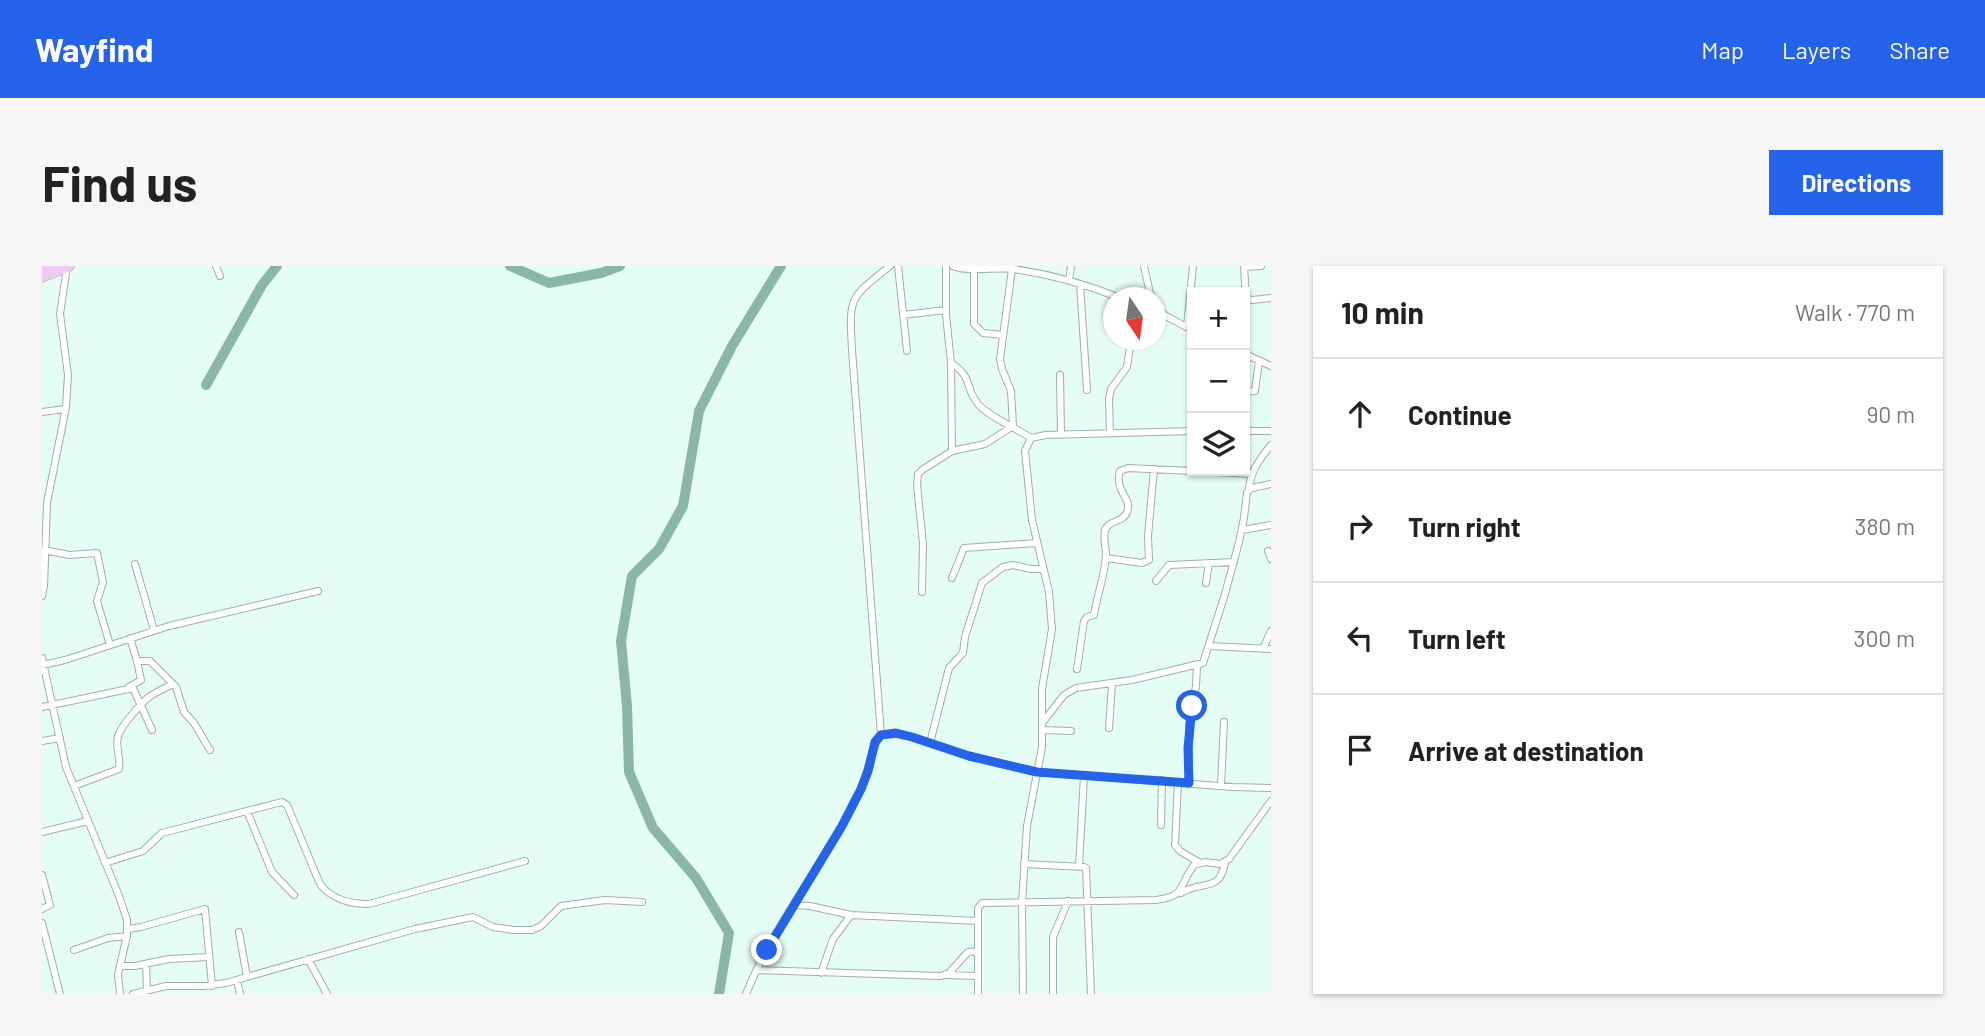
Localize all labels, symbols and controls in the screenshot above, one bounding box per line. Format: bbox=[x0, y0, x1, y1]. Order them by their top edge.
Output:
text: Wayfind bbox=[35, 29, 153, 69]
text: Map bbox=[1701, 35, 1744, 64]
text: Layers bbox=[1782, 35, 1851, 64]
text: Share bbox=[1889, 35, 1950, 64]
button: Directions bbox=[1769, 150, 1943, 215]
text: Find us bbox=[42, 153, 197, 212]
north arrow bbox=[1103, 287, 1166, 350]
map controls bbox=[1187, 287, 1250, 476]
button: + bbox=[1187, 287, 1250, 350]
text: 10 min bbox=[1341, 294, 1424, 330]
text: Walk · 770 m bbox=[1795, 298, 1915, 326]
button: − bbox=[1187, 350, 1250, 413]
icon: ahead bbox=[1341, 395, 1379, 433]
text: Continue bbox=[1408, 399, 1512, 430]
text: 90 m bbox=[1866, 400, 1915, 428]
button: layers bbox=[1187, 413, 1250, 476]
icon: right bbox=[1341, 507, 1379, 545]
text: Turn right bbox=[1408, 511, 1521, 542]
text: 380 m bbox=[1855, 512, 1915, 540]
icon: left bbox=[1341, 619, 1379, 657]
text: Turn left bbox=[1408, 623, 1506, 654]
text: 300 m bbox=[1854, 624, 1915, 652]
route start bbox=[1176, 690, 1207, 721]
icon: arrive bbox=[1341, 731, 1379, 769]
text: Arrive at destination bbox=[1408, 735, 1644, 766]
route end bbox=[751, 934, 782, 965]

